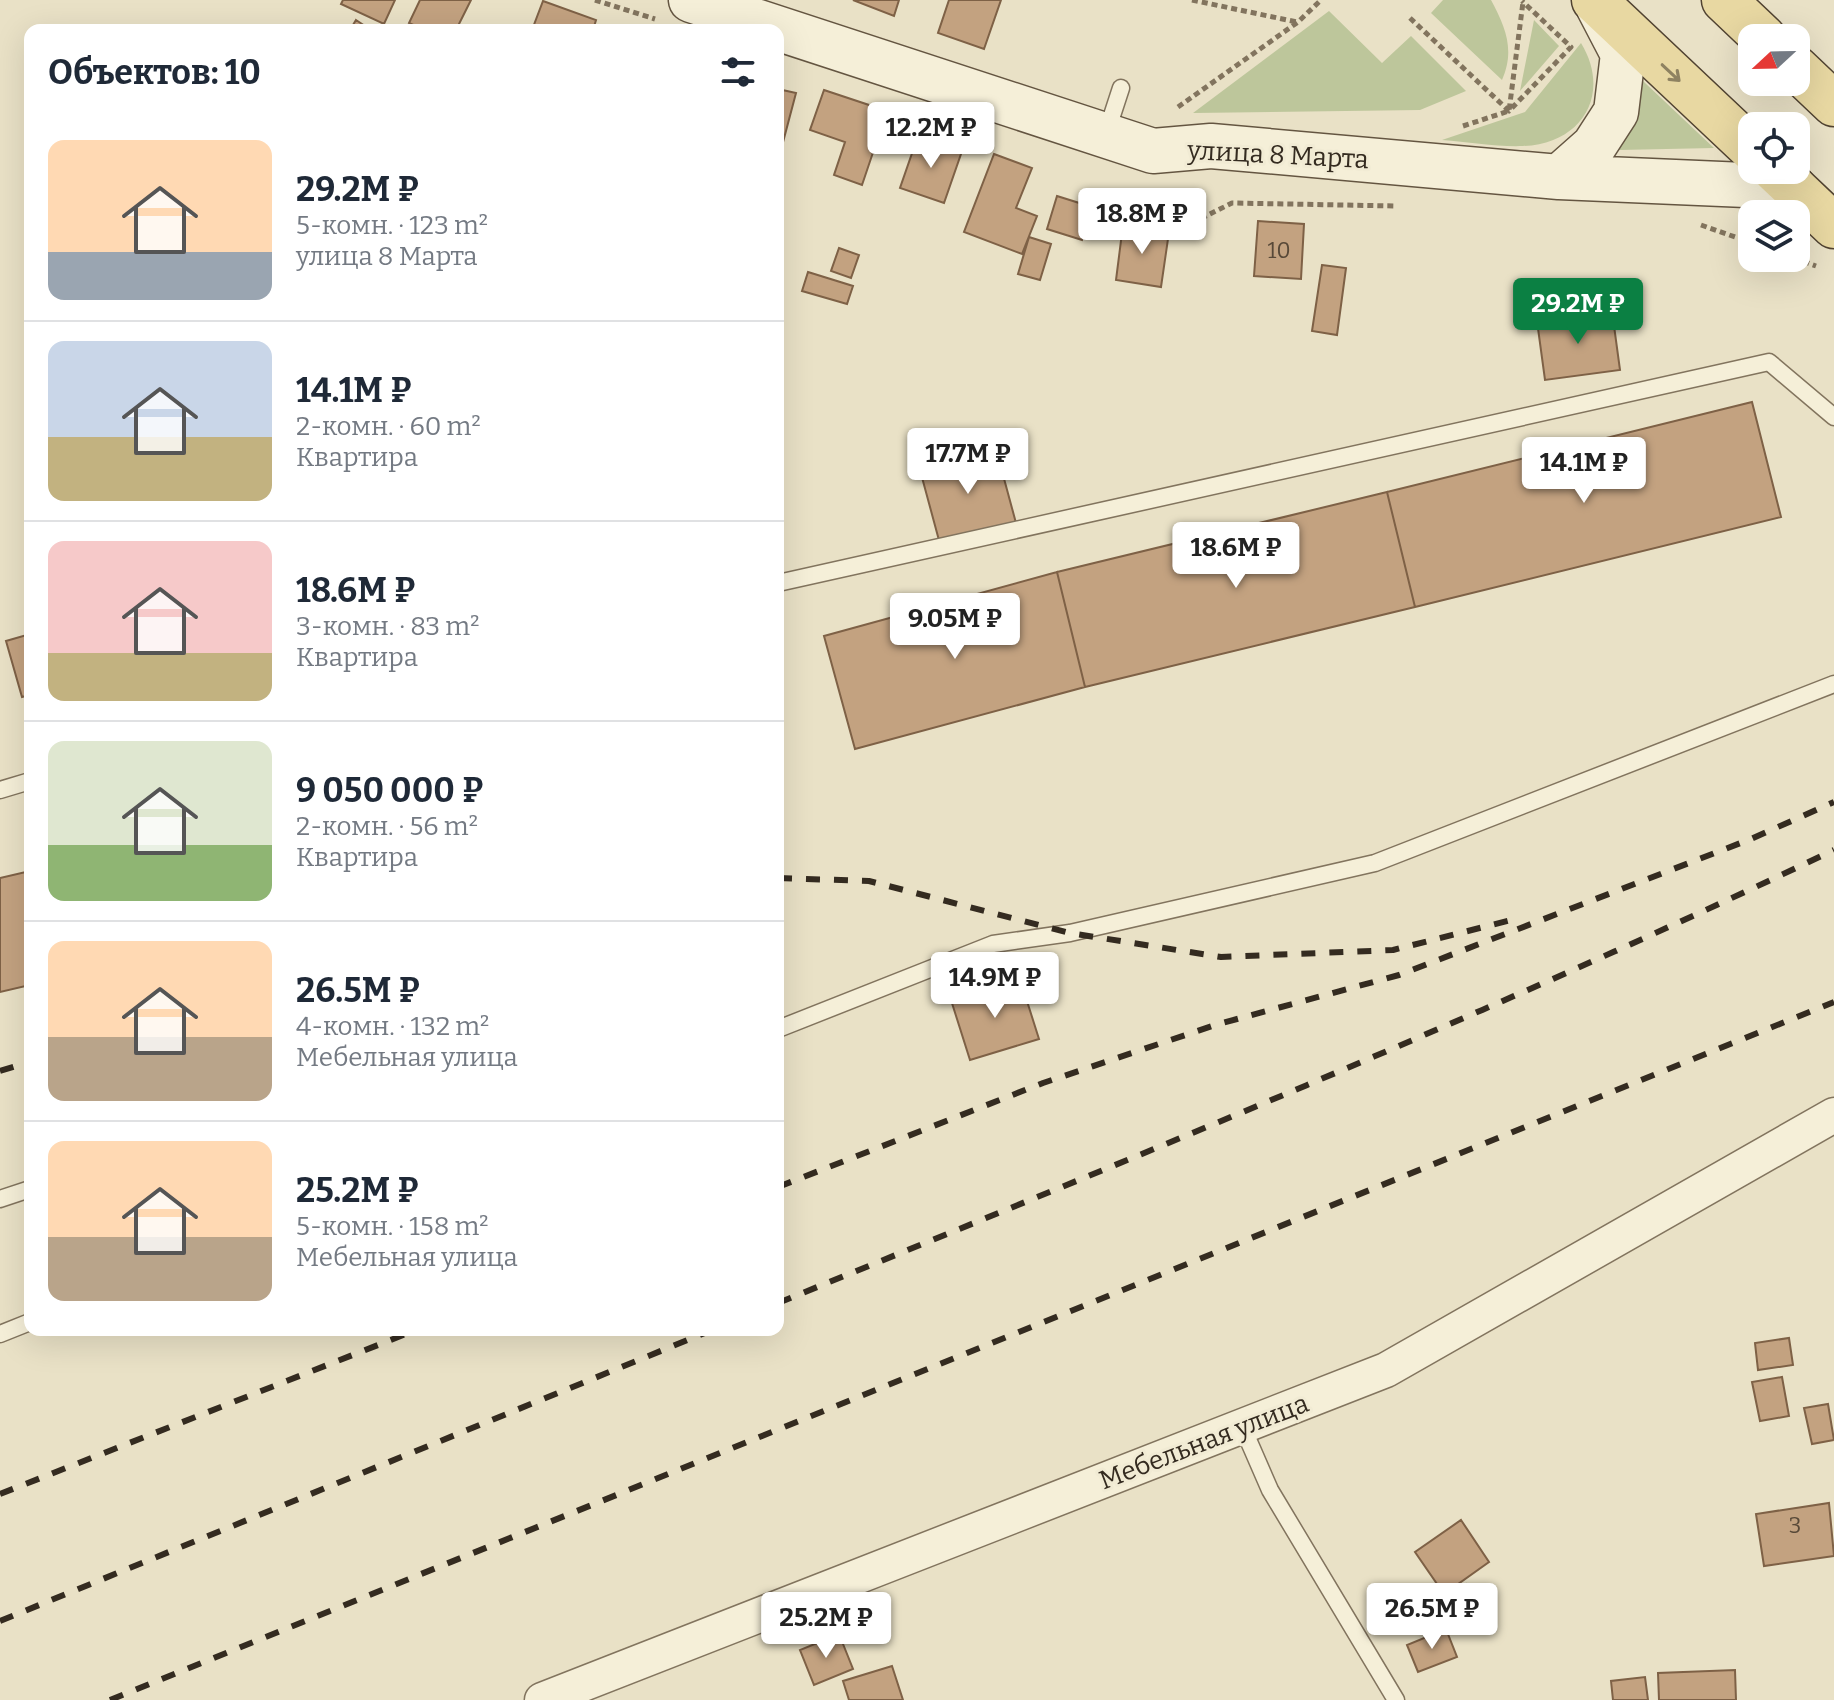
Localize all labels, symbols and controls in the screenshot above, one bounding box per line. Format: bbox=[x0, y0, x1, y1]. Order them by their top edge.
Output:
north arrow bbox=[1738, 24, 1810, 96]
map controls bbox=[1738, 24, 1810, 272]
icon: filters bbox=[716, 50, 760, 94]
text: Объектов: 10 bbox=[48, 52, 261, 93]
one-way arrow bbox=[1661, 63, 1681, 82]
pin: 12.2M ₽ bbox=[857, 102, 1005, 170]
text: 12.2M ₽ bbox=[885, 112, 977, 143]
button: locate bbox=[1738, 112, 1810, 184]
street label: улица 8 Марта bbox=[1186, 135, 1369, 175]
text: 29.2M ₽ bbox=[296, 169, 419, 210]
icon: home bbox=[112, 172, 208, 268]
pin: 18.8M ₽ bbox=[1068, 188, 1216, 256]
text: 18.8M ₽ bbox=[1096, 198, 1188, 229]
button: layers bbox=[1738, 200, 1810, 272]
text: 5-комн. · 123 m² bbox=[296, 210, 488, 241]
house number: 10 bbox=[1267, 237, 1291, 264]
text: улица 8 Марта bbox=[296, 241, 477, 272]
pin: 29.2M ₽ bbox=[1504, 278, 1652, 346]
text: 29.2M ₽ bbox=[1531, 288, 1625, 319]
text: 14.1M ₽ bbox=[296, 370, 411, 411]
icon: home bbox=[112, 373, 208, 469]
text: 2-комн. · 60 m² bbox=[296, 411, 481, 442]
pin: 17.7M ₽ bbox=[894, 428, 1042, 496]
pin: 14.1M ₽ bbox=[1510, 437, 1658, 505]
text: 17.7M ₽ bbox=[925, 438, 1011, 469]
text: Квартира bbox=[296, 442, 418, 473]
text: 14.1M ₽ bbox=[1540, 447, 1628, 478]
pin: 18.6M ₽ bbox=[1162, 522, 1310, 590]
text: 18.6M ₽ bbox=[1190, 532, 1282, 563]
text: 18.6M ₽ bbox=[296, 570, 415, 611]
icon: home bbox=[112, 573, 208, 669]
pin: 9.05M ₽ bbox=[881, 593, 1029, 661]
text: 9.05M ₽ bbox=[908, 603, 1002, 634]
text: 3-комн. · 83 m² bbox=[296, 611, 479, 642]
text: Квартира bbox=[296, 642, 418, 673]
text: 9 050 000 ₽ bbox=[296, 770, 483, 811]
icon: home bbox=[112, 773, 208, 869]
text: 2-комн. · 56 m² bbox=[296, 811, 478, 842]
text: Квартира bbox=[296, 842, 418, 873]
pin: 14.9M ₽ bbox=[921, 952, 1069, 1020]
text: 14.9M ₽ bbox=[949, 962, 1041, 993]
text: 26.5M ₽ bbox=[296, 970, 420, 1011]
icon: home bbox=[112, 973, 208, 1069]
text: 4-комн. · 132 m² bbox=[296, 1011, 489, 1042]
text: Мебельная улица bbox=[296, 1042, 518, 1073]
text: 25.2M ₽ bbox=[296, 1170, 419, 1211]
icon: home bbox=[112, 1173, 208, 1269]
text: 5-комн. · 158 m² bbox=[296, 1211, 489, 1242]
text: Мебельная улица bbox=[296, 1242, 518, 1273]
street label: Мебельная улица bbox=[1095, 1388, 1313, 1496]
house number: 3 bbox=[1789, 1512, 1801, 1539]
pin: 26.5M ₽ bbox=[1358, 1583, 1506, 1651]
pin: 25.2M ₽ bbox=[752, 1592, 900, 1660]
text: 26.5M ₽ bbox=[1385, 1593, 1479, 1624]
text: 25.2M ₽ bbox=[779, 1602, 873, 1633]

